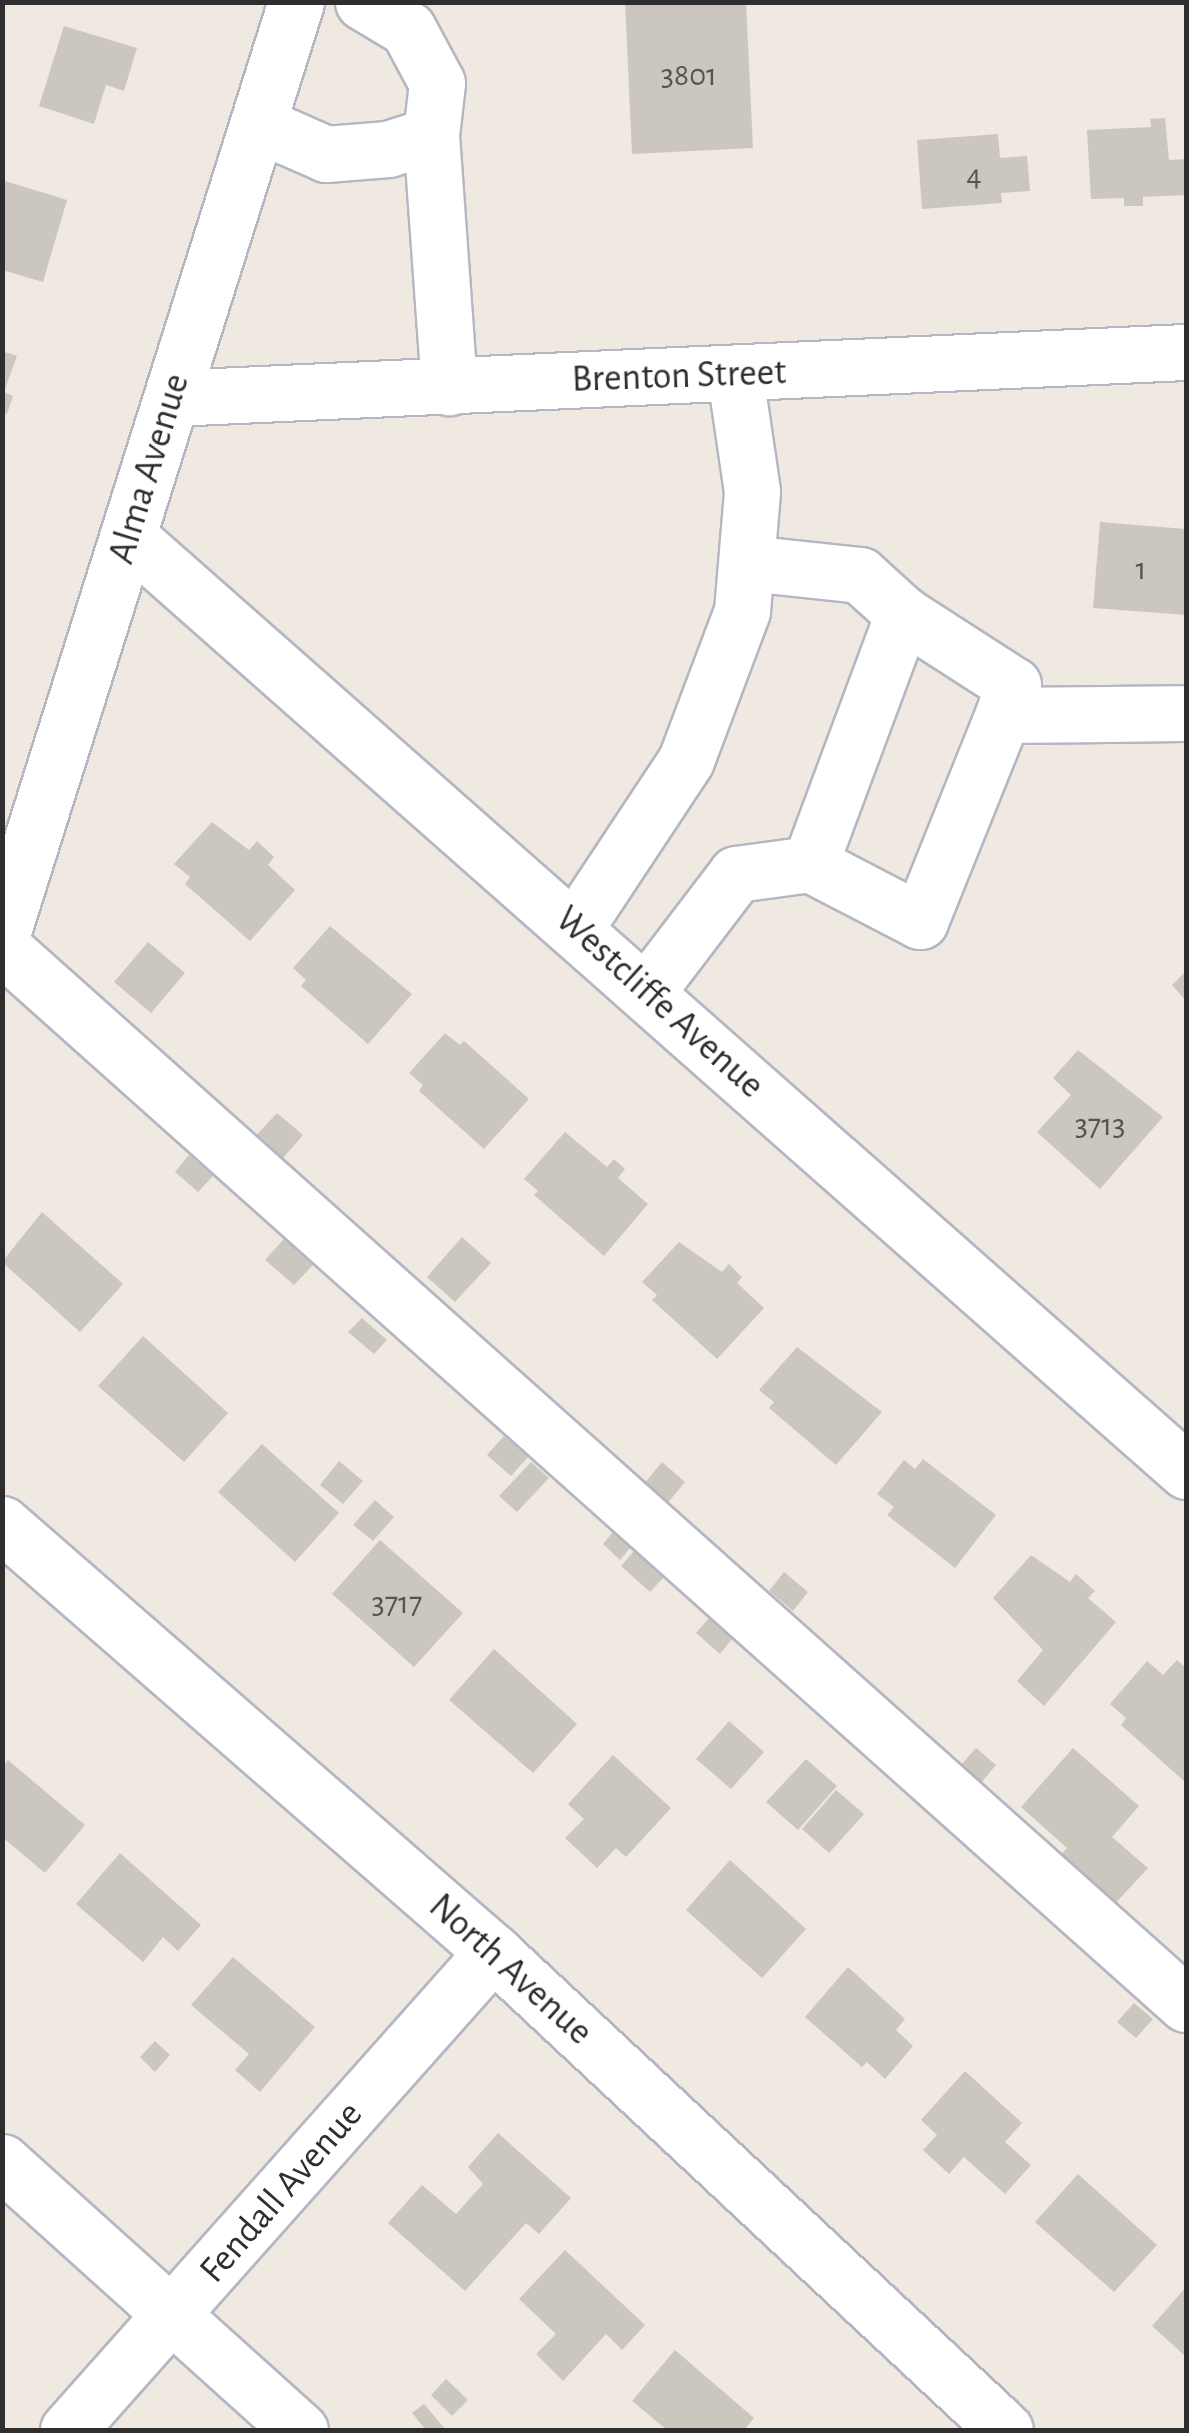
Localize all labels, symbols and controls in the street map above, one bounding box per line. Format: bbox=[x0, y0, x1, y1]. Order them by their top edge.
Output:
house number: 3801 bbox=[661, 56, 717, 94]
house number: 4 bbox=[966, 156, 982, 194]
street label: Brenton Street bbox=[571, 350, 787, 404]
street label: Alma Avenue bbox=[99, 368, 201, 570]
house number: 1 bbox=[1135, 550, 1147, 588]
street label: Westcliffe Avenue bbox=[545, 897, 773, 1109]
house number: 3713 bbox=[1075, 1106, 1125, 1144]
house number: 3717 bbox=[372, 1584, 422, 1622]
street label: North Avenue bbox=[419, 1885, 601, 2055]
street label: Fendall Avenue bbox=[191, 2093, 373, 2293]

